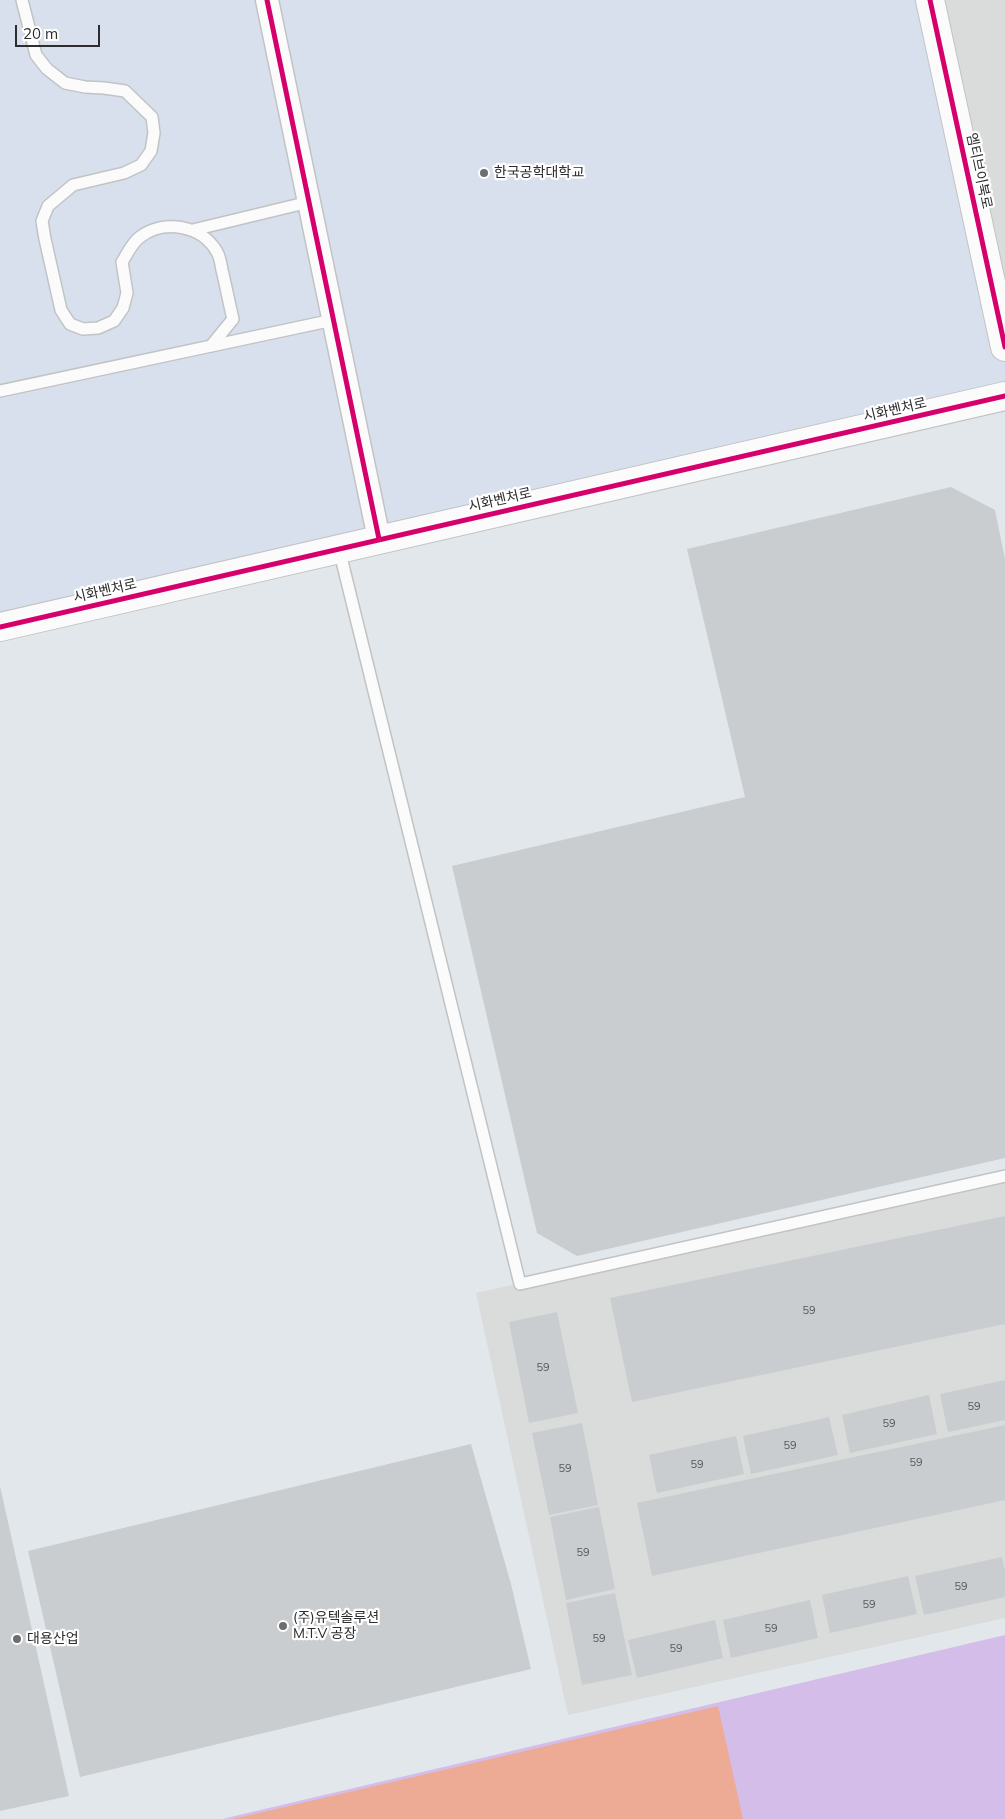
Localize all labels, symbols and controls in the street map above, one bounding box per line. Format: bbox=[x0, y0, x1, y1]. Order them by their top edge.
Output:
scale bar bbox=[18, 15, 102, 47]
text: 20 m bbox=[23, 24, 58, 43]
street label: 엠티브이북로 bbox=[963, 131, 995, 211]
place label: 한국공학대학교 bbox=[494, 165, 584, 181]
marker: 한국공학대학교 bbox=[478, 167, 490, 179]
street label: 시화벤처로 bbox=[862, 395, 928, 425]
street label: 시화벤처로 bbox=[467, 485, 533, 515]
street label: 시화벤처로 bbox=[72, 576, 138, 606]
house number: 59 bbox=[802, 1304, 816, 1318]
house number: 59 bbox=[536, 1361, 550, 1375]
house number: 59 bbox=[967, 1400, 981, 1414]
house number: 59 bbox=[882, 1417, 896, 1431]
house number: 59 bbox=[783, 1439, 797, 1453]
house number: 59 bbox=[909, 1456, 923, 1470]
house number: 59 bbox=[690, 1458, 704, 1472]
house number: 59 bbox=[558, 1462, 572, 1476]
house number: 59 bbox=[576, 1546, 590, 1560]
house number: 59 bbox=[954, 1580, 968, 1594]
house number: 59 bbox=[862, 1598, 876, 1612]
place label: (주)유텍솔루션 M.T.V 공장 bbox=[293, 1610, 379, 1642]
marker: (주)유텍솔루션 M.T.V 공장 bbox=[277, 1620, 289, 1632]
house number: 59 bbox=[764, 1622, 778, 1636]
place label: 대용산업 bbox=[27, 1631, 79, 1647]
house number: 59 bbox=[592, 1632, 606, 1646]
marker: 대용산업 bbox=[11, 1633, 23, 1645]
house number: 59 bbox=[669, 1642, 683, 1656]

